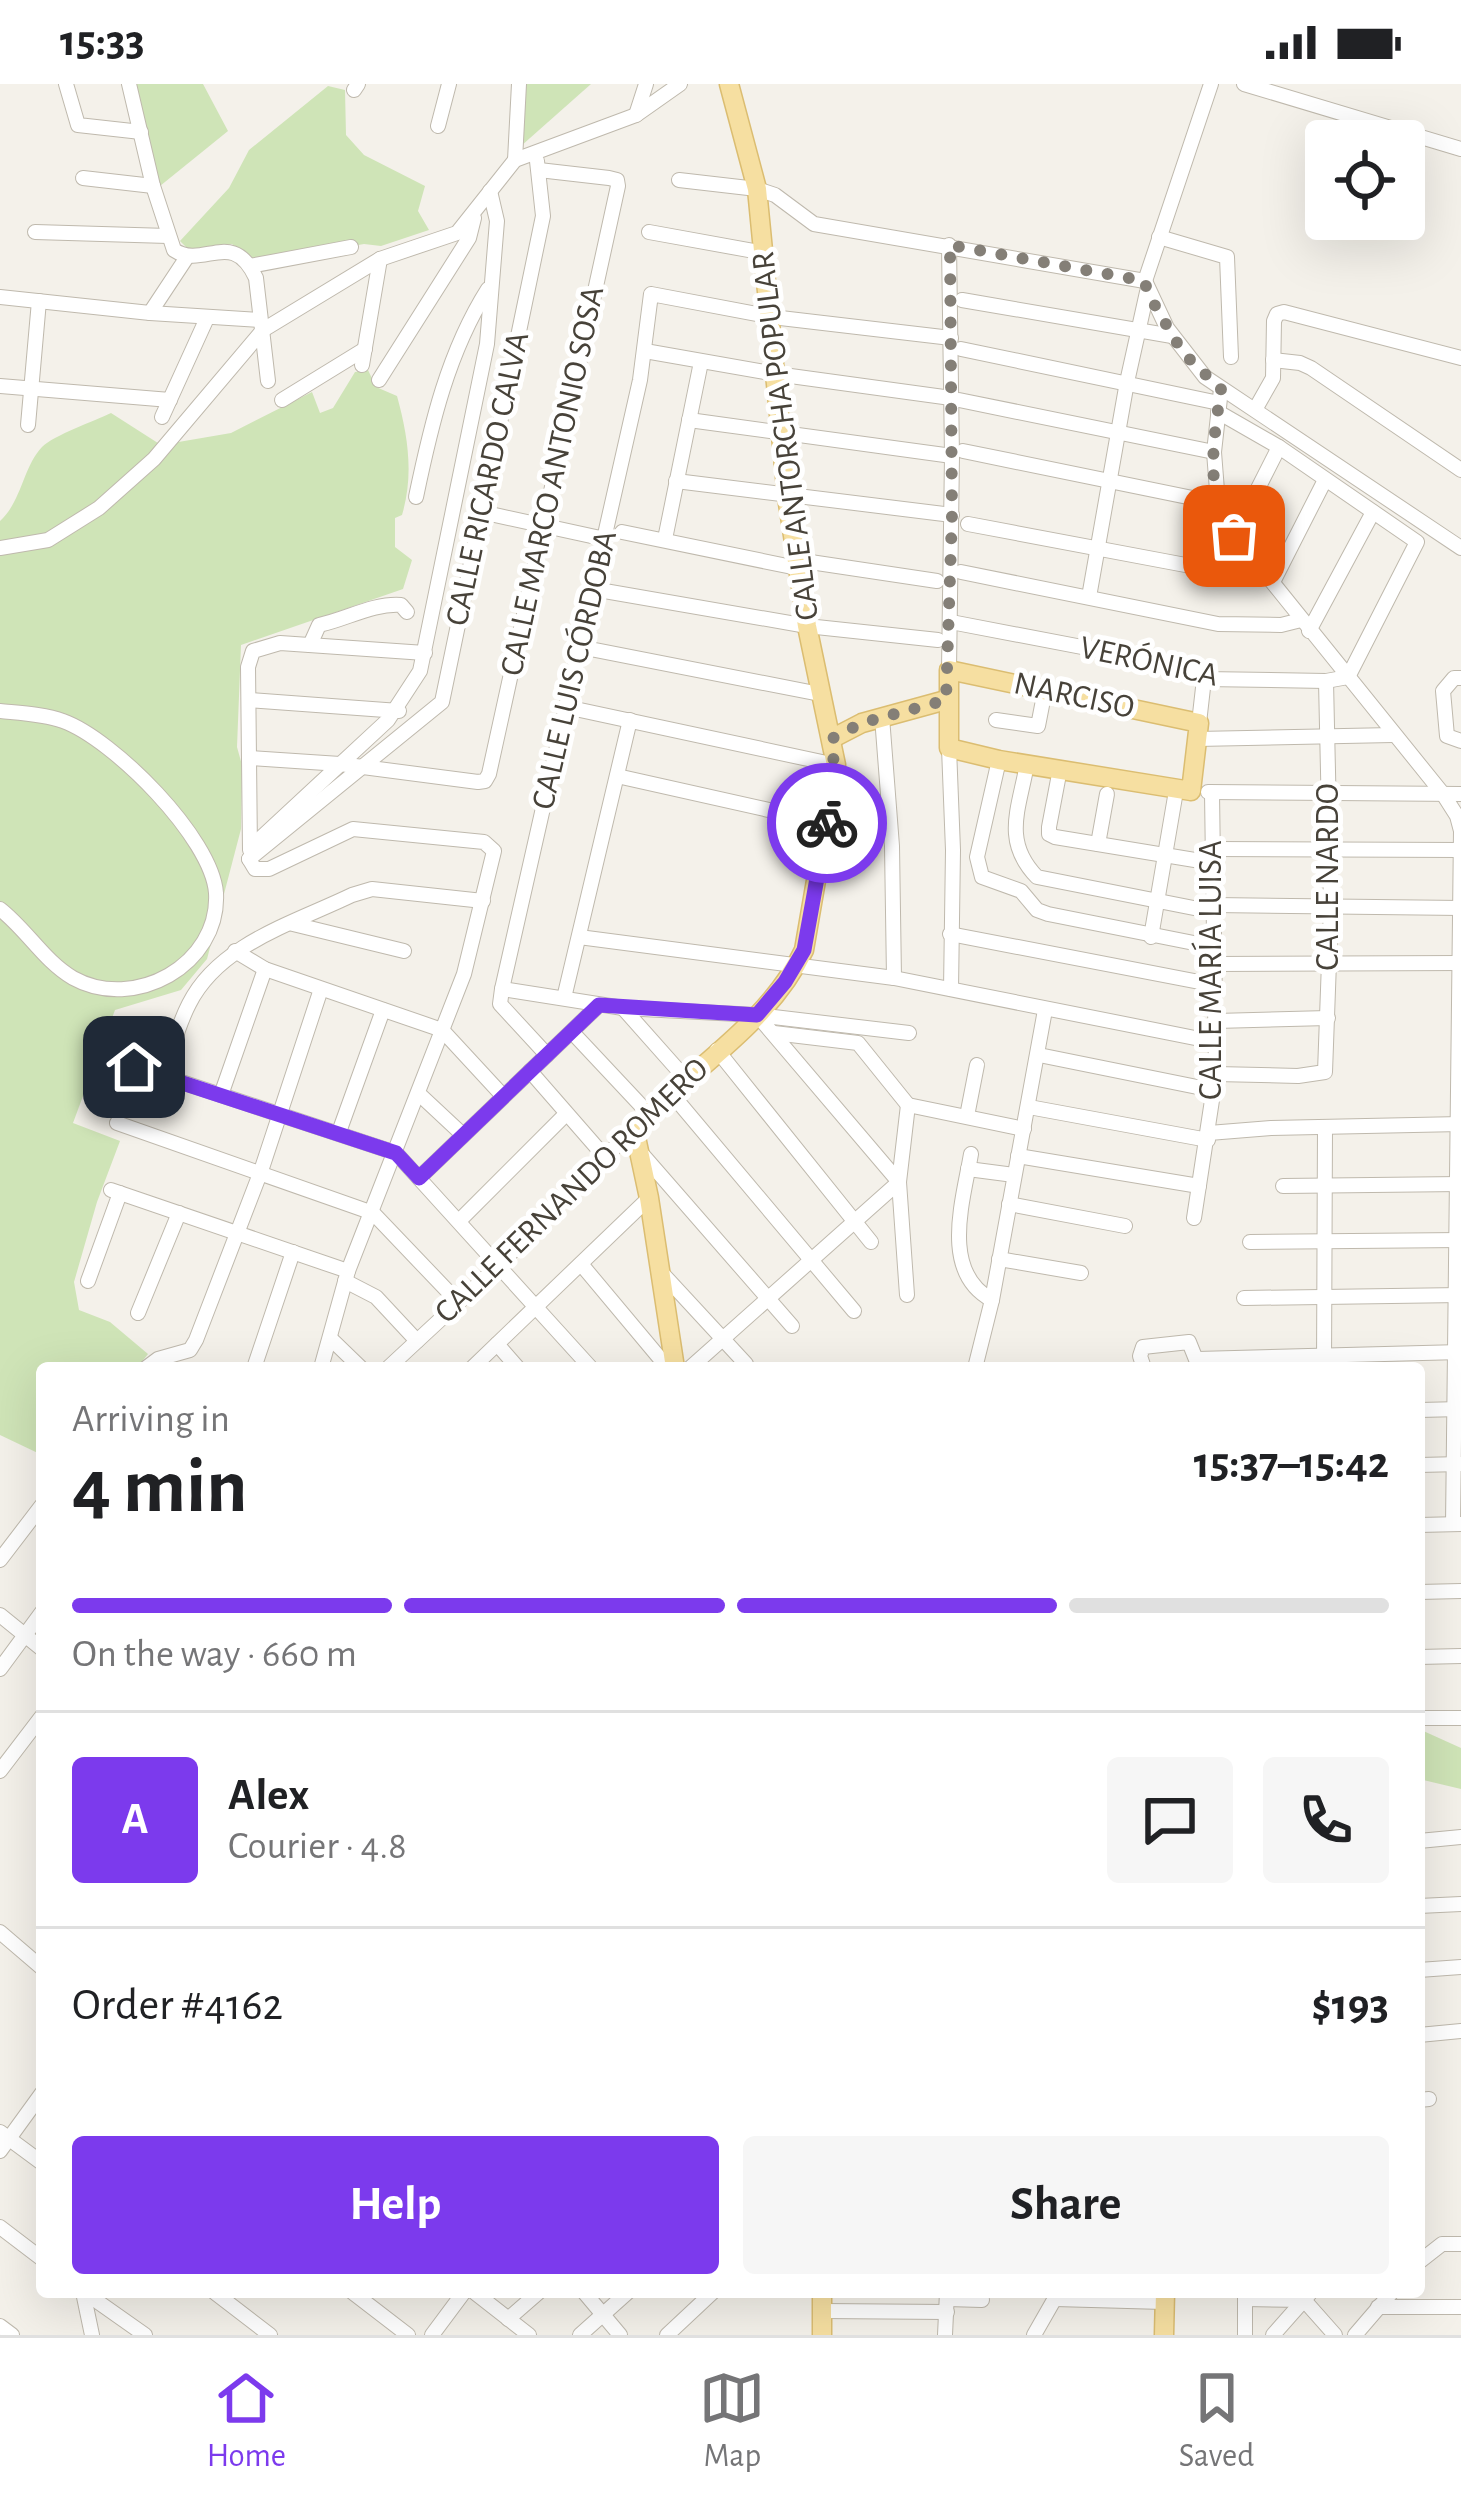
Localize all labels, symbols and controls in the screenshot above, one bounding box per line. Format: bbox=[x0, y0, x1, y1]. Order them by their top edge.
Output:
text: 15:33 bbox=[60, 19, 145, 64]
map controls bbox=[1305, 120, 1425, 240]
button: locate bbox=[1305, 120, 1425, 240]
street label: CALLE ANTORCHA POPULAR bbox=[747, 250, 825, 622]
street label: CALLE MARCO ANTONIO SOSA bbox=[496, 283, 610, 679]
street label: CALLE RICARDO CALVA bbox=[441, 329, 535, 629]
pin bbox=[1183, 485, 1285, 587]
icon: bag bbox=[1201, 503, 1267, 569]
street label: CALLE LUIS CÓRDOBA bbox=[523, 527, 623, 812]
street label: VERÓNICA bbox=[1077, 627, 1222, 693]
street label: NARCISO bbox=[1011, 667, 1137, 725]
courier bbox=[767, 763, 887, 883]
street label: CALLE NARDO bbox=[1312, 783, 1345, 971]
icon: bike bbox=[794, 790, 860, 856]
street label: CALLE MARÍA LUISA bbox=[1191, 840, 1228, 1100]
pin bbox=[83, 1016, 185, 1118]
icon: home bbox=[101, 1034, 167, 1100]
street label: CALLE FERNANDO ROMERO bbox=[429, 1052, 715, 1330]
text: Arriving in bbox=[72, 1400, 230, 1439]
text: 15:37–15:42 bbox=[1194, 1441, 1389, 1486]
text: 4 min bbox=[72, 1449, 248, 1527]
text: On the way · 660 m bbox=[72, 1635, 357, 1674]
button: chat bbox=[1107, 1757, 1233, 1883]
button: phone bbox=[1263, 1757, 1389, 1883]
text: Alex bbox=[228, 1773, 309, 1818]
text: A bbox=[121, 1797, 149, 1842]
text: Courier · 4.8 bbox=[228, 1827, 407, 1866]
text: Order #4162 bbox=[72, 1983, 283, 2028]
text: $193 bbox=[1311, 1983, 1389, 2028]
button: Help bbox=[72, 2136, 719, 2274]
button: Share bbox=[743, 2136, 1389, 2274]
tab: Home bbox=[207, 2365, 286, 2477]
tab: Map bbox=[699, 2365, 765, 2477]
tab: Saved bbox=[1179, 2365, 1254, 2477]

